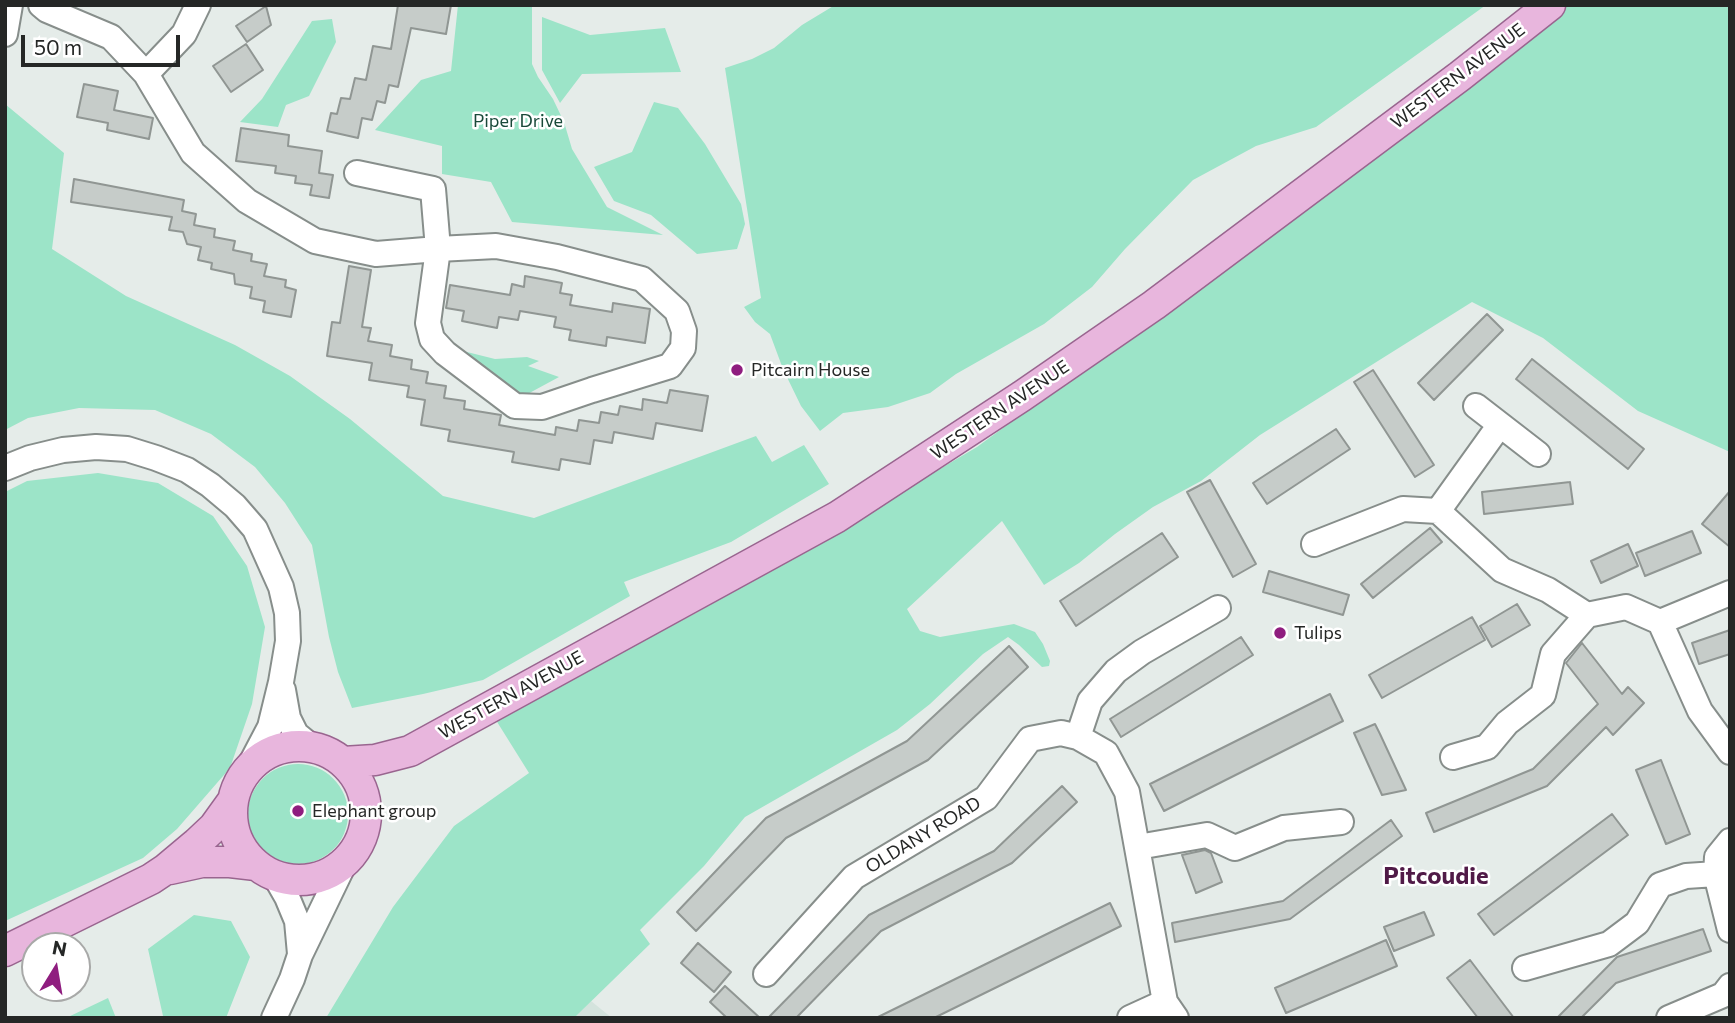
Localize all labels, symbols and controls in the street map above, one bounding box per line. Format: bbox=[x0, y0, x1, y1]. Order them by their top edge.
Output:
street label: WESTERN AVENUE bbox=[1387, 19, 1529, 133]
scale bar bbox=[24, 21, 184, 65]
text: 50 m bbox=[34, 34, 82, 59]
park label: Piper Drive bbox=[473, 110, 563, 132]
street label: WESTERN AVENUE bbox=[927, 356, 1073, 464]
place label: Pitcairn House bbox=[751, 359, 870, 381]
marker: Pitcairn House bbox=[729, 362, 745, 378]
place label: Tulips bbox=[1294, 622, 1342, 644]
marker: Tulips bbox=[1272, 625, 1288, 641]
street label: WESTERN AVENUE bbox=[435, 646, 587, 744]
street label: OLDANY ROAD bbox=[861, 792, 985, 878]
place label: Elephant group bbox=[312, 800, 436, 822]
marker: Elephant group bbox=[290, 803, 306, 819]
district label: Pitcoudie bbox=[1383, 862, 1489, 890]
north arrow bbox=[21, 932, 91, 1002]
text: N bbox=[51, 935, 69, 961]

